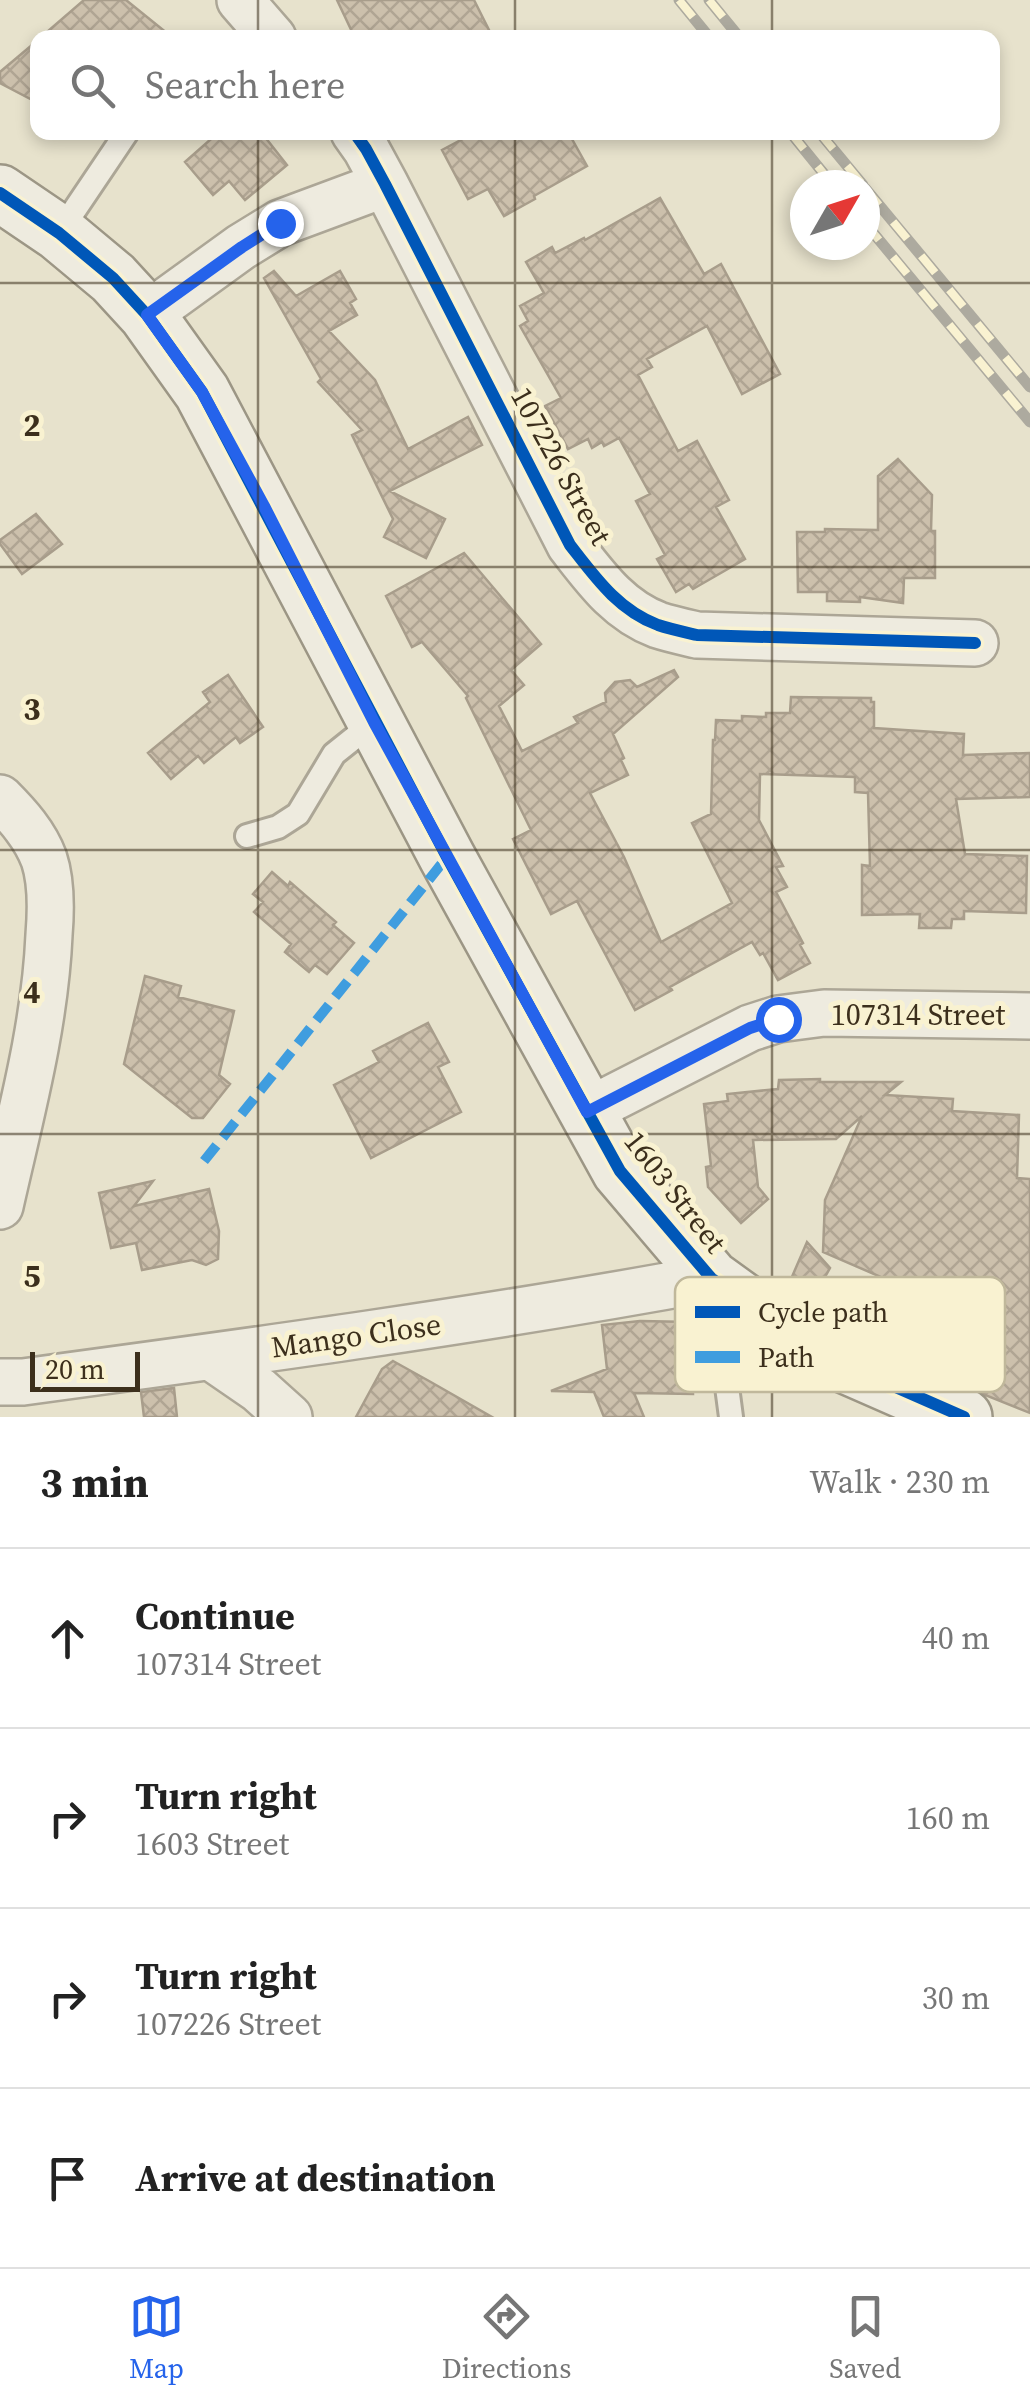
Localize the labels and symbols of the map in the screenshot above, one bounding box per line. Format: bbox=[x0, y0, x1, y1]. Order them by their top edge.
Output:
north arrow bbox=[790, 170, 880, 260]
route end bbox=[258, 201, 304, 247]
street label: 107226 Street bbox=[501, 379, 622, 552]
text: 2 bbox=[23, 403, 41, 447]
text: 3 bbox=[23, 687, 41, 731]
text: 4 bbox=[23, 970, 41, 1014]
street label: 107314 Street bbox=[831, 994, 1006, 1035]
route start bbox=[756, 997, 802, 1043]
street label: 1603 Street bbox=[615, 1122, 736, 1261]
text: 5 bbox=[23, 1254, 41, 1298]
legend bbox=[675, 1277, 1005, 1392]
text: Cycle path bbox=[758, 1293, 888, 1331]
street label: Mango Close bbox=[268, 1303, 444, 1368]
text: Path bbox=[758, 1338, 815, 1376]
scale bar bbox=[30, 1347, 140, 1392]

